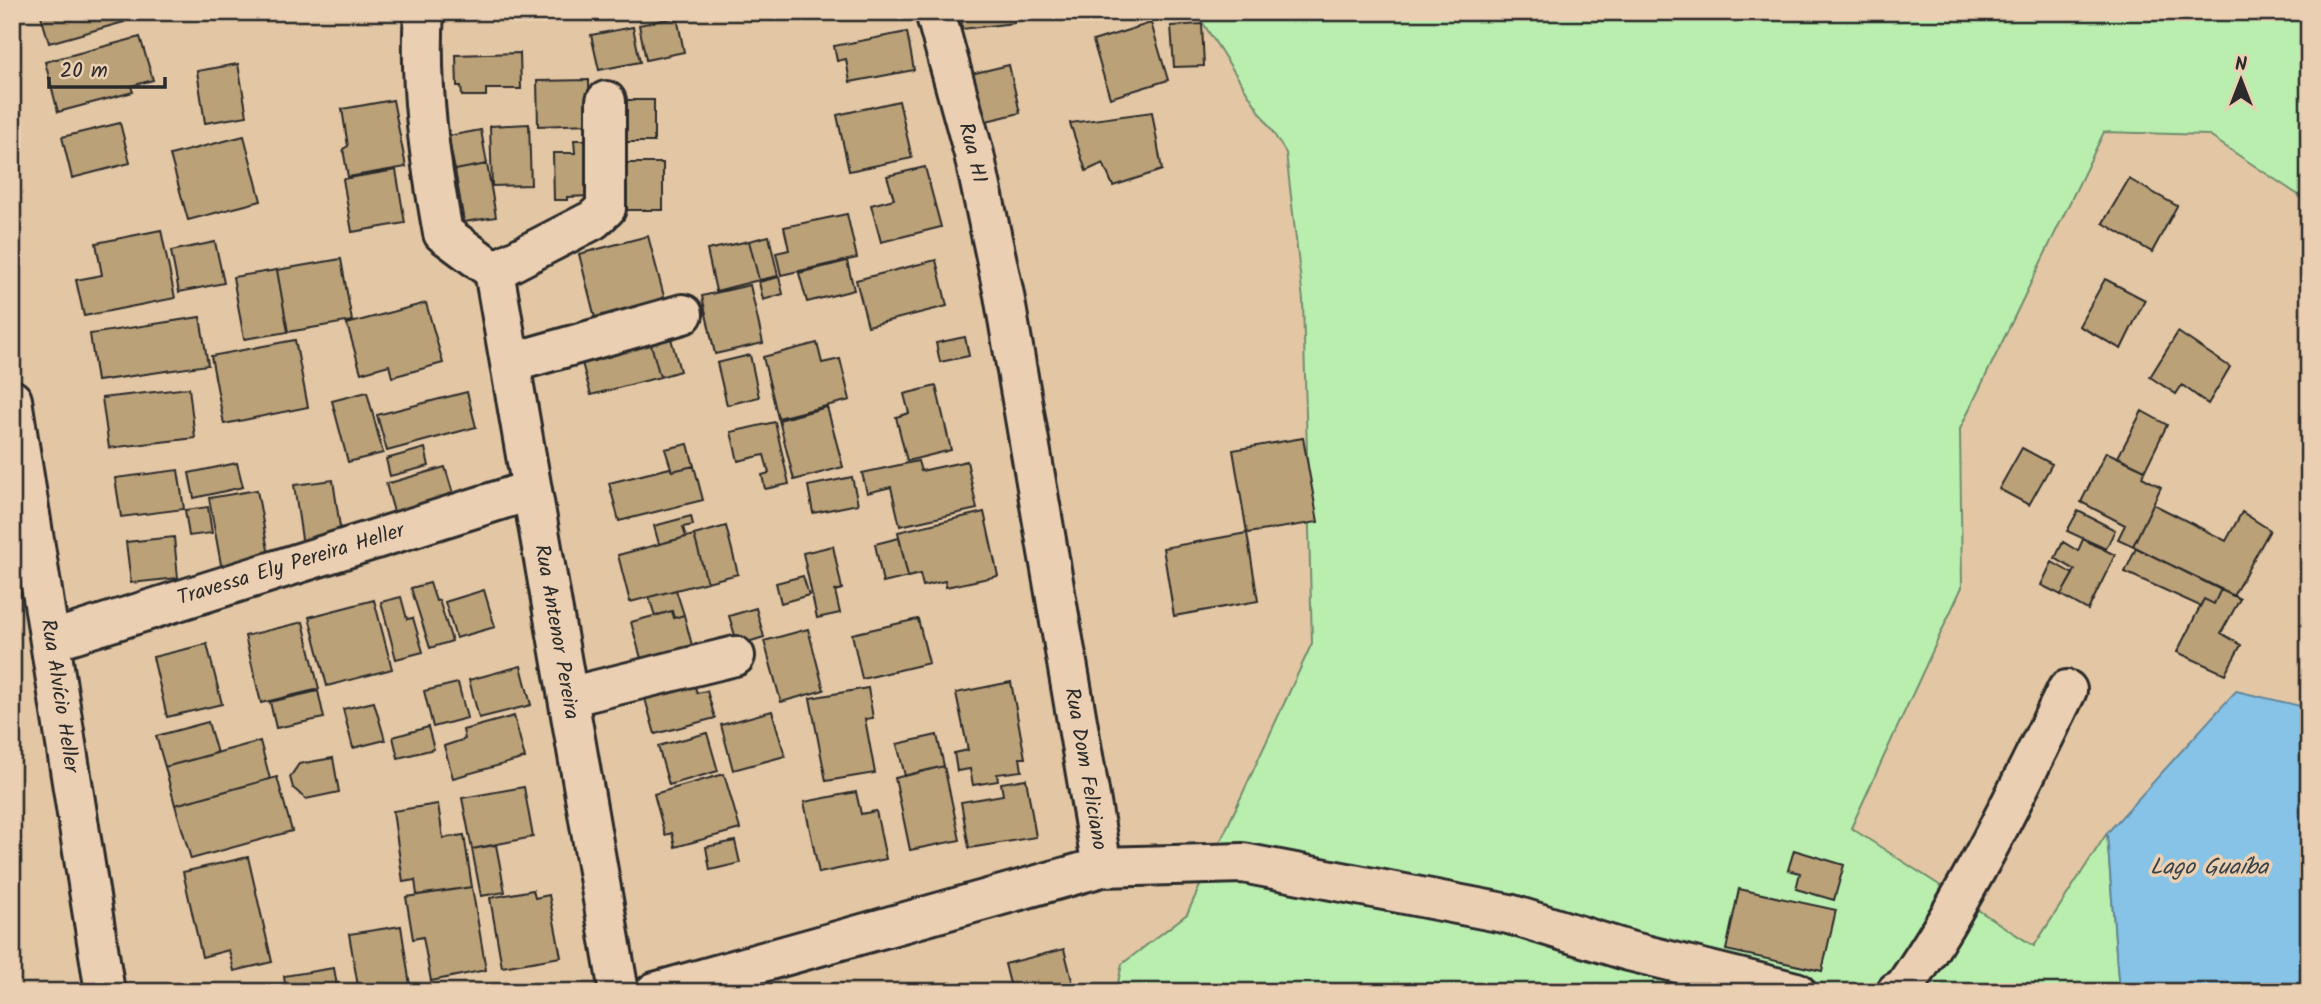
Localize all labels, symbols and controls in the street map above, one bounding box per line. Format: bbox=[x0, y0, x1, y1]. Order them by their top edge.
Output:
scale bar bbox=[49, 46, 164, 90]
north arrow bbox=[2206, 46, 2276, 116]
text: N bbox=[2235, 50, 2247, 80]
text: 20 m bbox=[60, 55, 108, 88]
street label: Rua H1 bbox=[949, 119, 995, 187]
street label: Travessa Ely Pereira Heller bbox=[173, 514, 410, 615]
street label: Rua Antenor Pereira bbox=[524, 542, 588, 722]
street label: Rua Alvício Heller bbox=[31, 617, 88, 776]
street label: Rua Dom Feliciano bbox=[1054, 685, 1116, 853]
water label: Lago Guaíba bbox=[2150, 850, 2270, 886]

